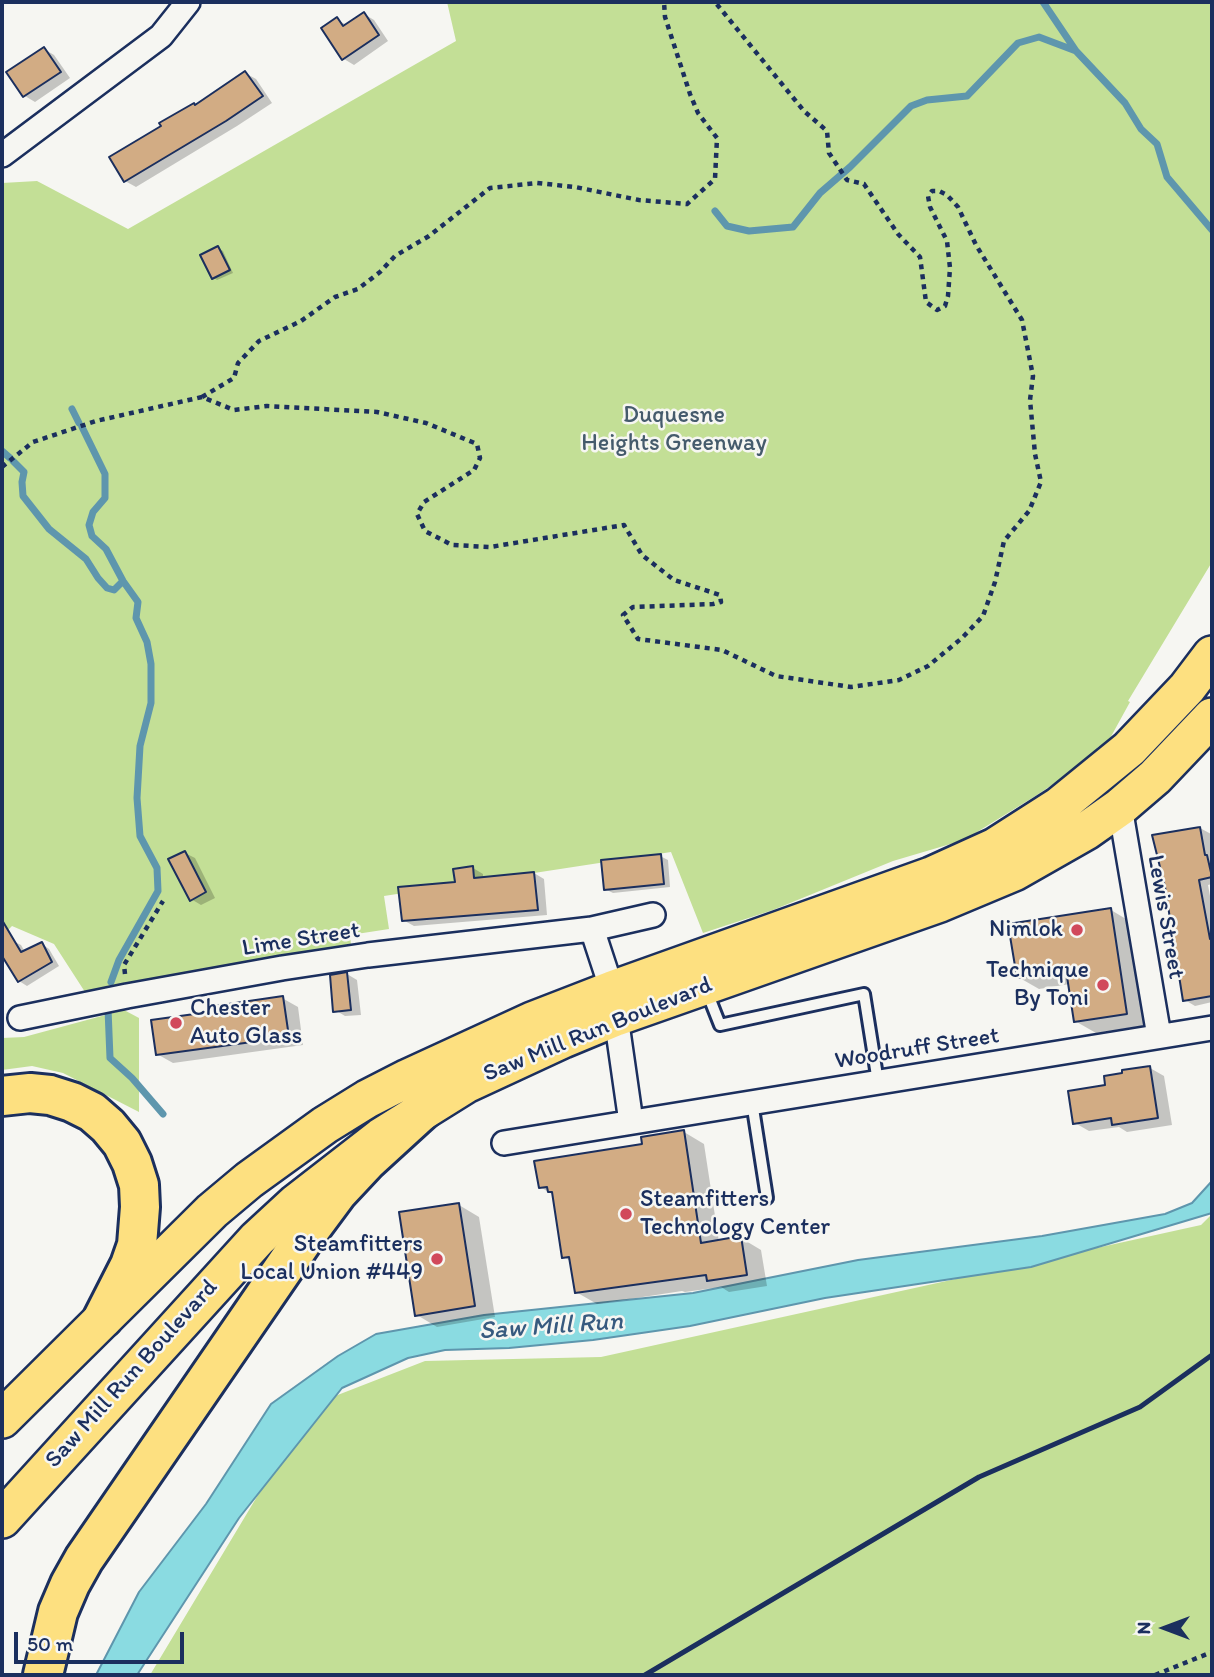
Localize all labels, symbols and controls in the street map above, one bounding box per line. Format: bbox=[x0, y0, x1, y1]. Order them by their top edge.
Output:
park label: Duquesne Heights Greenway bbox=[581, 402, 767, 458]
street label: Lewis Street bbox=[1140, 853, 1190, 981]
street label: Lime Street bbox=[240, 916, 362, 964]
place label: Nimlok bbox=[989, 916, 1063, 944]
marker: Nimlok bbox=[1069, 922, 1085, 938]
place label: Technique By Toni bbox=[986, 957, 1089, 1013]
street label: Saw Mill Run Boulevard bbox=[479, 971, 717, 1089]
marker: Technique By Toni bbox=[1095, 977, 1111, 993]
place label: Chester Auto Glass bbox=[190, 995, 302, 1051]
marker: Chester Auto Glass bbox=[168, 1015, 184, 1031]
street label: Woodruff Street bbox=[833, 1022, 1001, 1076]
place label: Steamfitters Technology Center bbox=[640, 1186, 830, 1242]
marker: Steamfitters Technology Center bbox=[618, 1206, 634, 1222]
place label: Steamfitters Local Union #449 bbox=[240, 1231, 423, 1287]
marker: Steamfitters Local Union #449 bbox=[429, 1251, 445, 1267]
street label: Saw Mill Run Boulevard bbox=[40, 1274, 224, 1474]
water label: Saw Mill Run bbox=[478, 1306, 624, 1348]
north arrow bbox=[1130, 1593, 1200, 1663]
scale bar bbox=[18, 1618, 187, 1662]
text: N bbox=[1132, 1622, 1155, 1634]
text: 50 m bbox=[27, 1631, 73, 1656]

